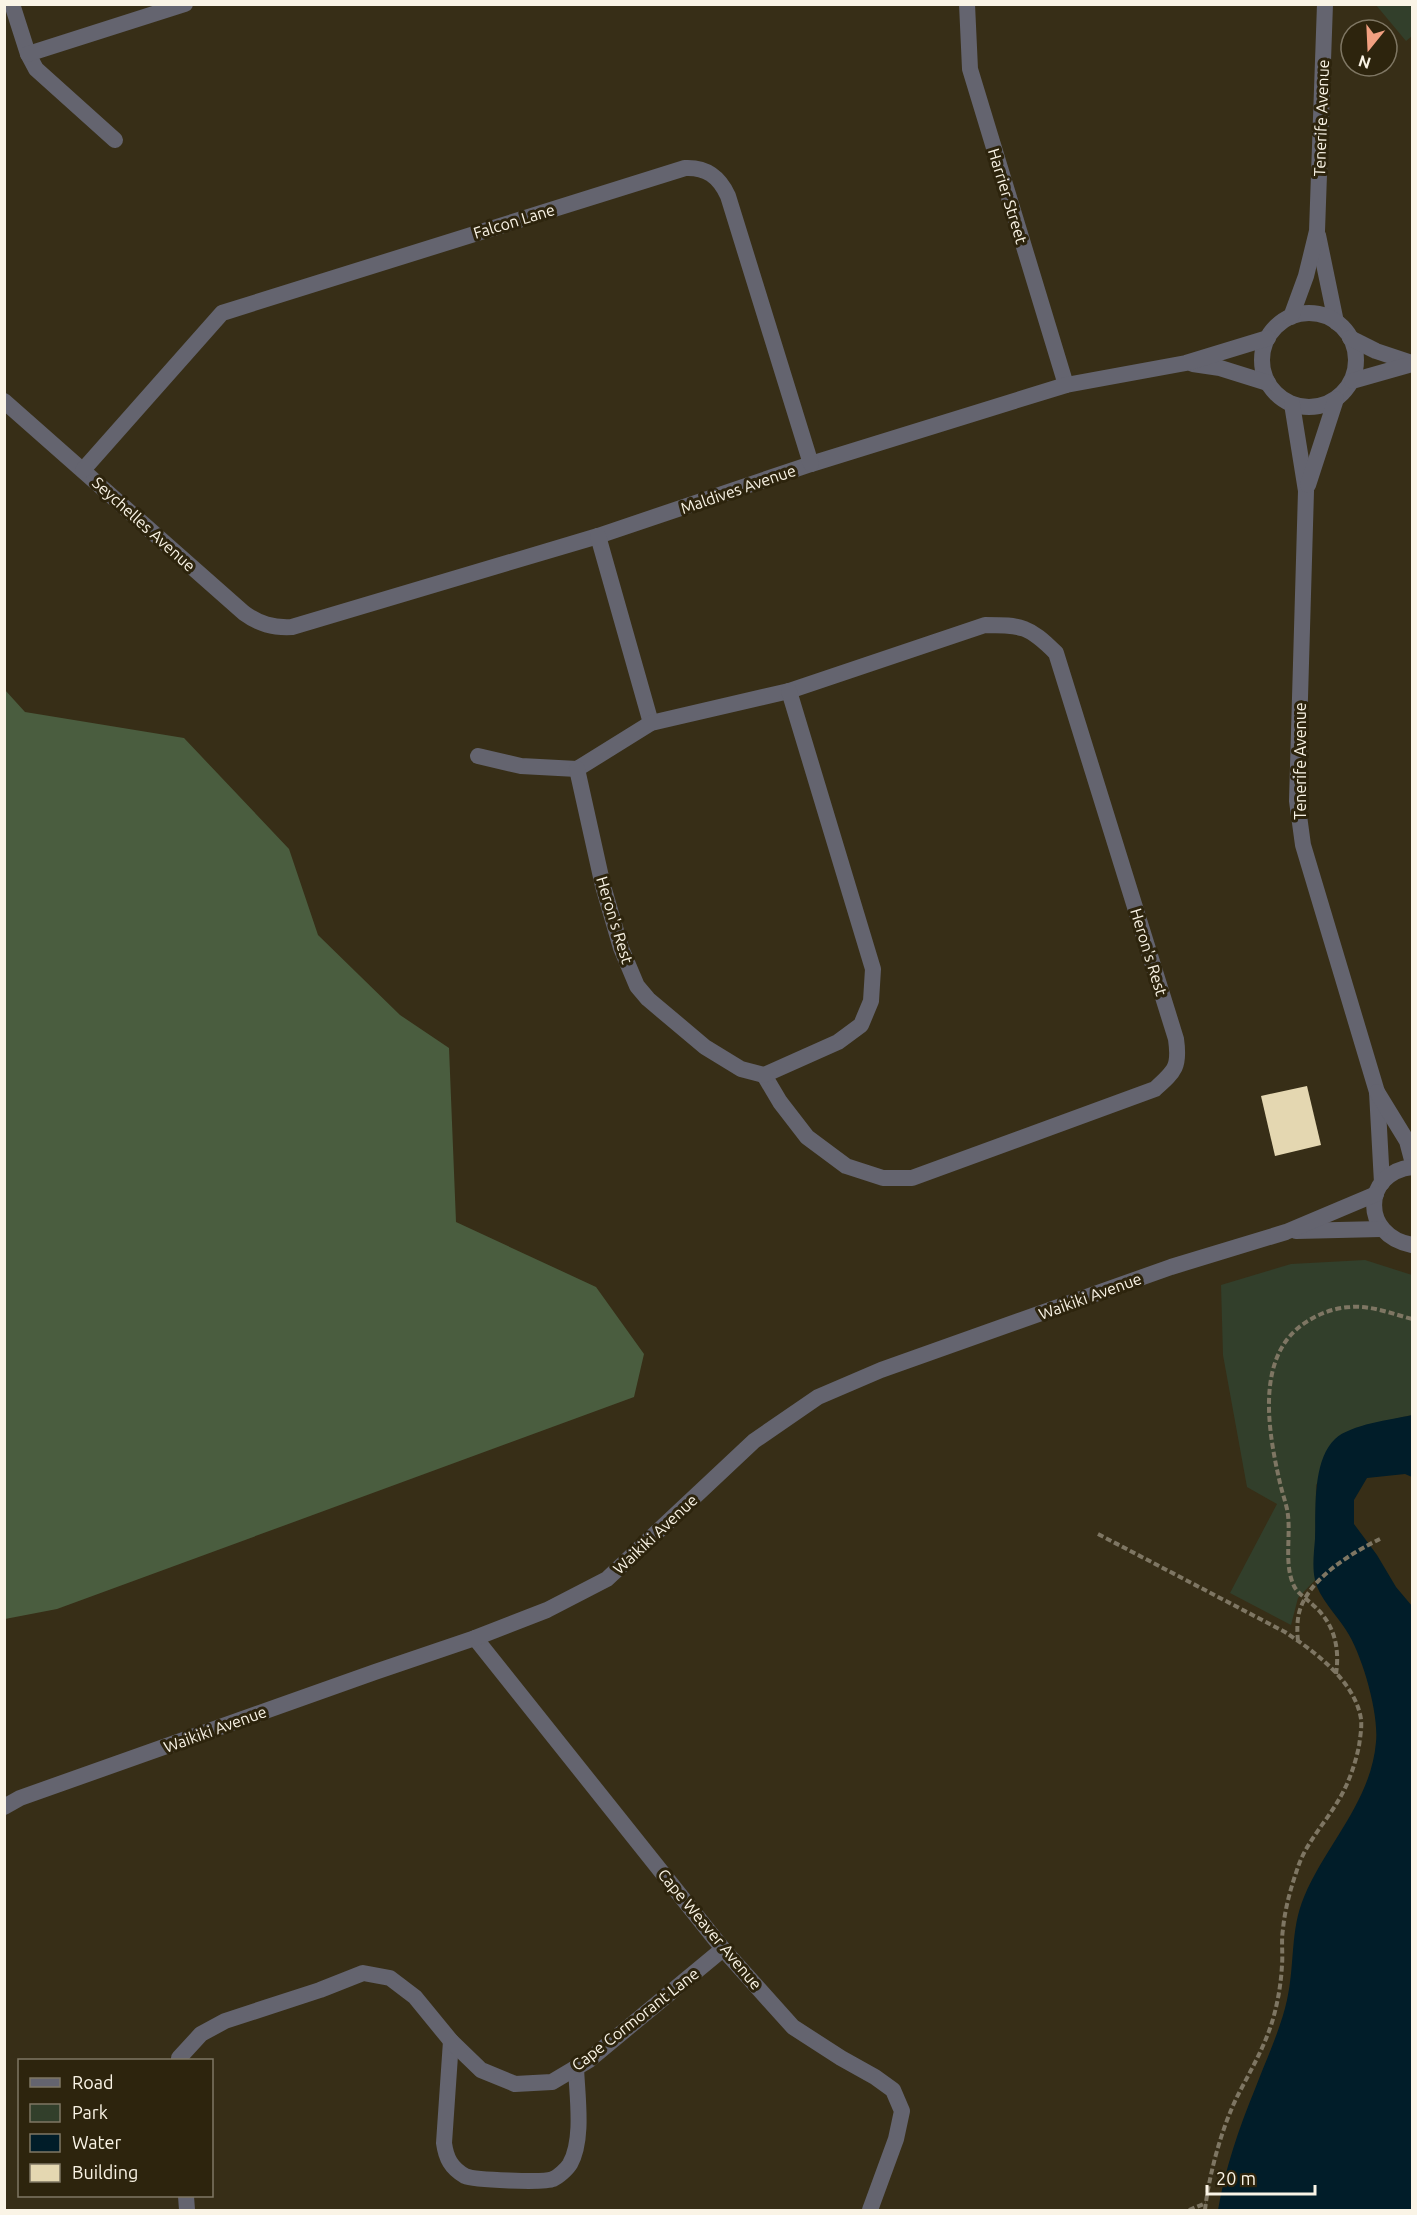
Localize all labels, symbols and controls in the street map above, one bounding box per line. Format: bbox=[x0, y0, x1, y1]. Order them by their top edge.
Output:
north arrow bbox=[1339, 18, 1399, 78]
text: N bbox=[1356, 52, 1373, 73]
street label: Tenerife Avenue bbox=[1310, 59, 1332, 177]
street label: Harrier Street bbox=[985, 146, 1031, 246]
street label: Falcon Lane bbox=[471, 200, 557, 242]
street label: Maldives Avenue bbox=[678, 461, 798, 517]
street label: Seychelles Avenue bbox=[89, 473, 199, 575]
street label: Tenerife Avenue bbox=[1291, 702, 1309, 820]
street label: Heron's Rest bbox=[593, 874, 637, 967]
street label: Heron's Rest bbox=[1127, 906, 1171, 999]
street label: Waikiki Avenue bbox=[1036, 1269, 1144, 1323]
street label: Waikiki Avenue bbox=[609, 1491, 701, 1577]
street label: Waikiki Avenue bbox=[161, 1702, 269, 1756]
street label: Cape Weaver Avenue bbox=[654, 1865, 766, 1993]
street label: Cape Cormorant Lane bbox=[568, 1964, 702, 2074]
legend bbox=[18, 2059, 213, 2197]
text: Road bbox=[72, 2072, 114, 2092]
text: Park bbox=[72, 2102, 108, 2122]
text: Water bbox=[72, 2132, 122, 2152]
scale bar bbox=[1207, 2158, 1315, 2196]
text: Building bbox=[72, 2162, 138, 2182]
text: 20 m bbox=[1216, 2168, 1256, 2188]

